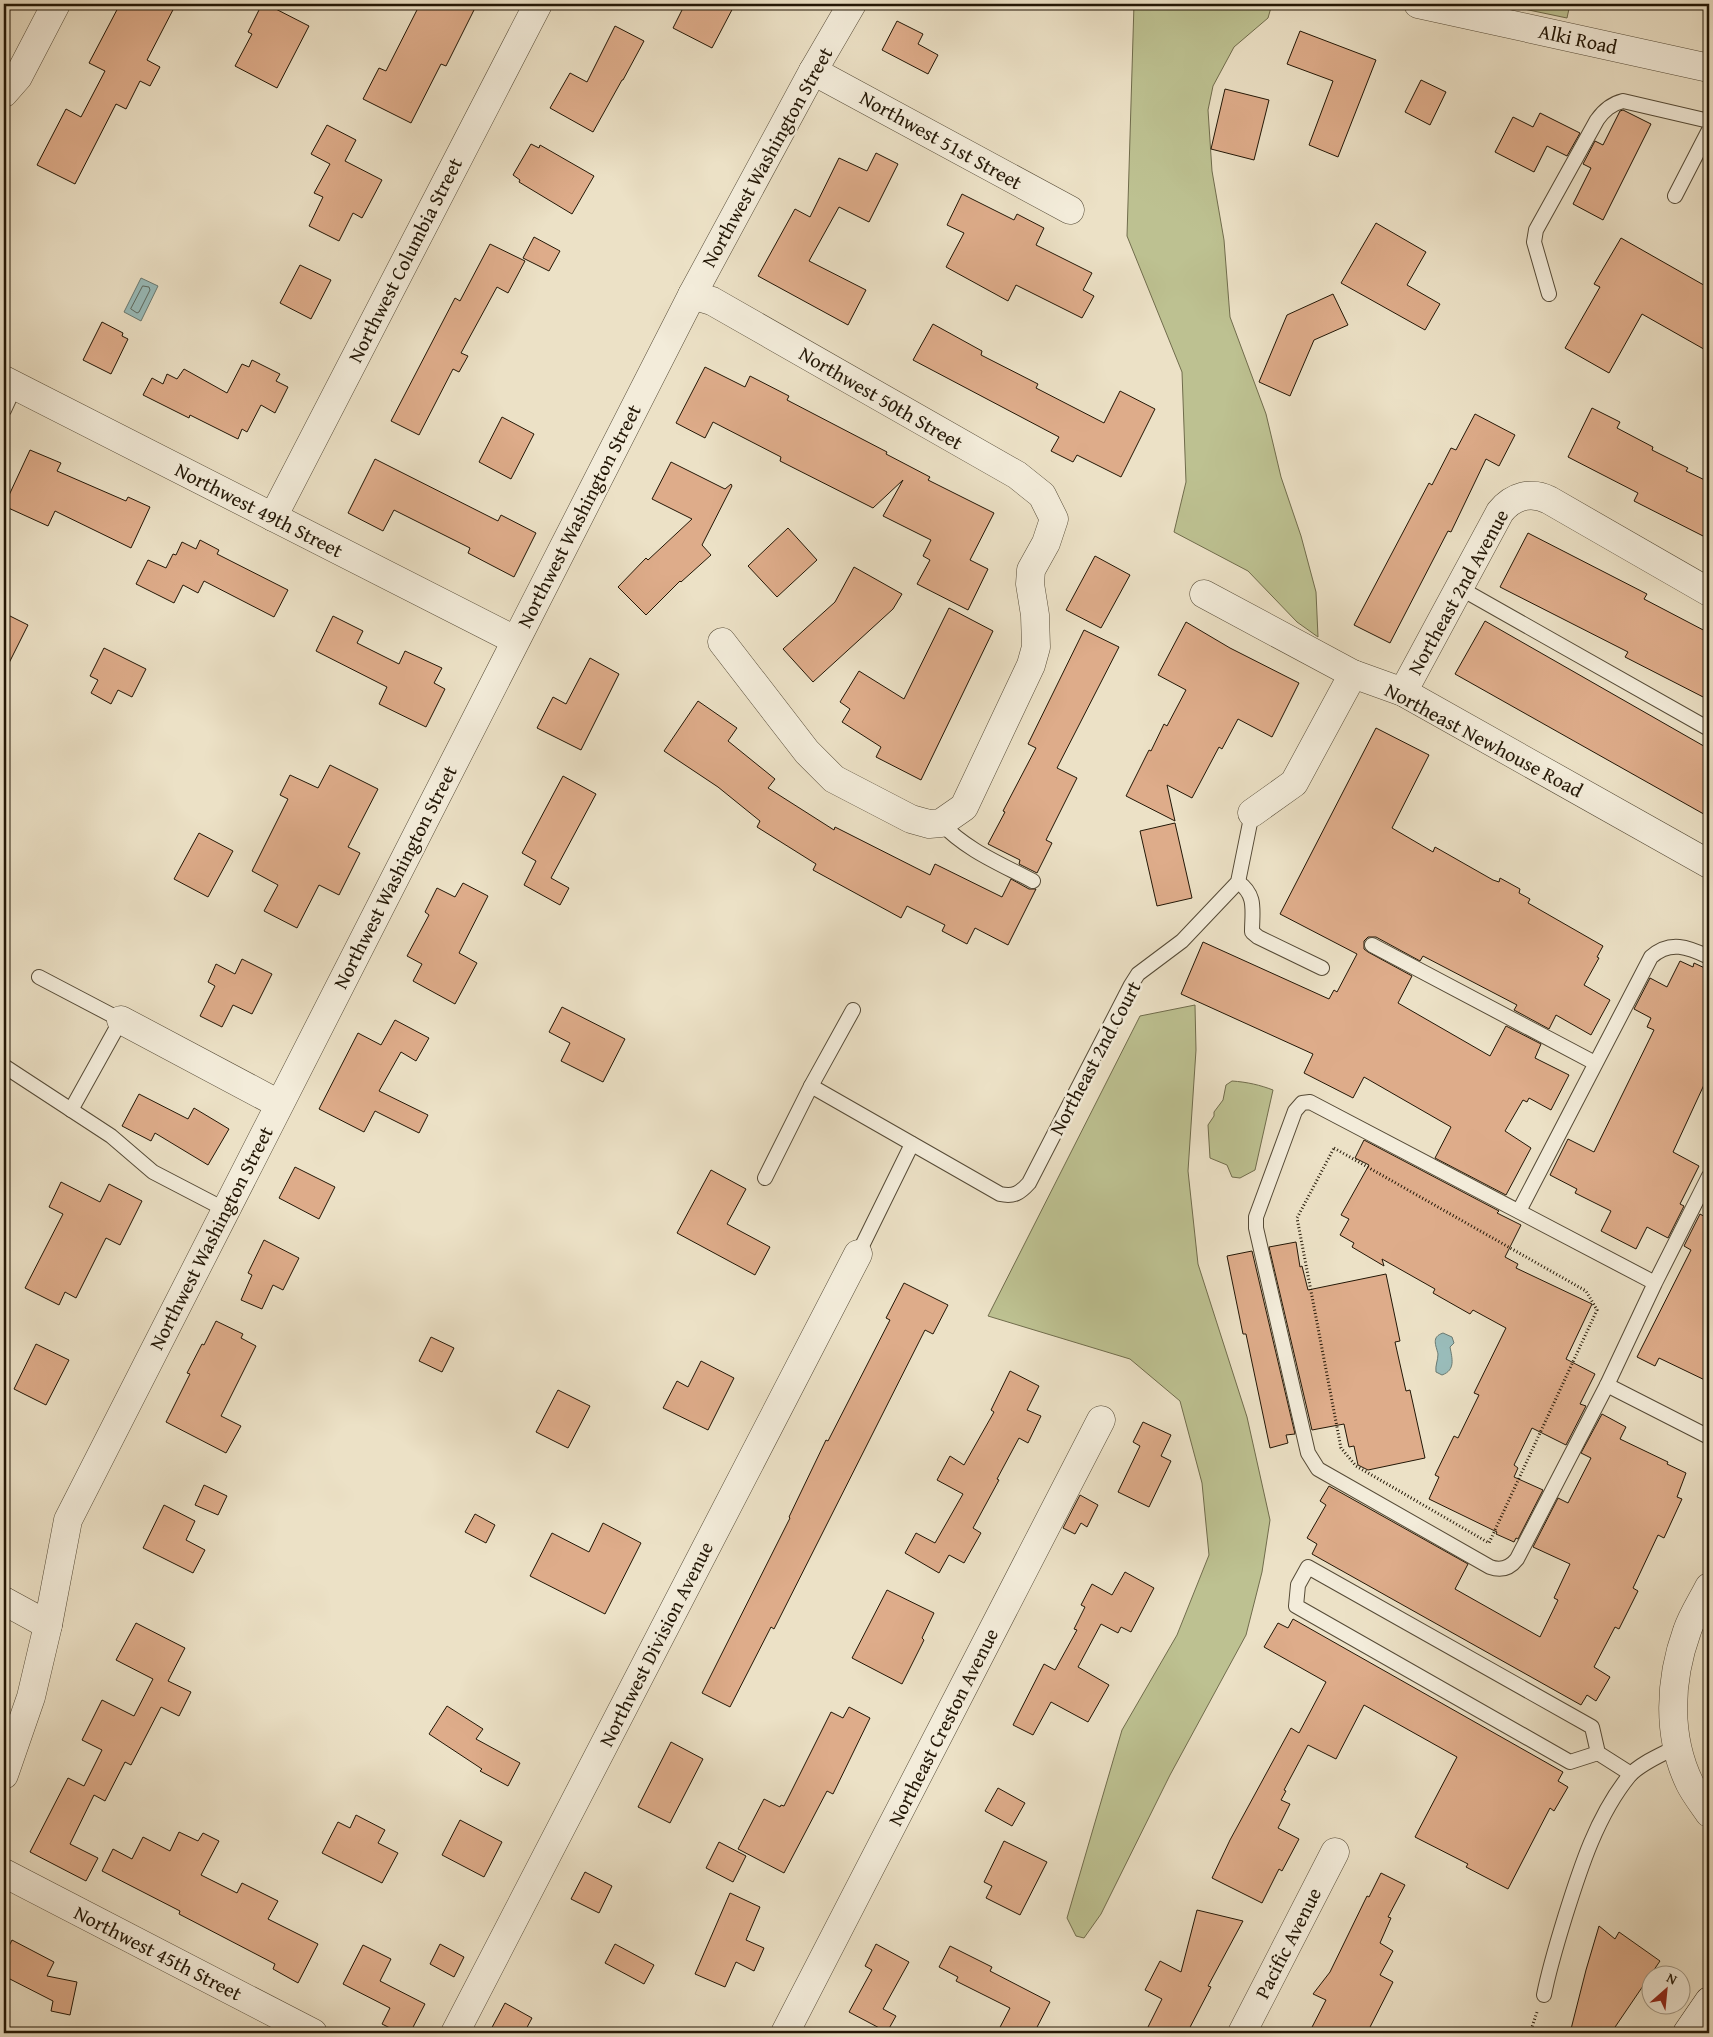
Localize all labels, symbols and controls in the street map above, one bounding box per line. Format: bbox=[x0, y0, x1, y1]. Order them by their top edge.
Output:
street label: Alki Road bbox=[1536, 16, 1620, 61]
street label: Northwest Washington Street bbox=[694, 41, 839, 272]
street label: Northwest 51st Street bbox=[855, 83, 1028, 196]
street label: Northwest Columbia Street bbox=[340, 152, 469, 367]
street label: Northwest 50th Street bbox=[794, 339, 969, 456]
street label: Northwest Washington Street bbox=[509, 399, 648, 633]
street label: Northwest 49th Street bbox=[170, 455, 348, 564]
street label: Northeast 2nd Avenue bbox=[1400, 504, 1515, 680]
street label: Northeast Newhouse Road bbox=[1380, 675, 1589, 804]
street label: Northwest Washington Street bbox=[325, 760, 464, 994]
street label: Northeast 2nd Court bbox=[1042, 975, 1148, 1140]
street label: Northwest Washington Street bbox=[141, 1121, 280, 1355]
street label: Northwest Division Avenue bbox=[591, 1536, 720, 1751]
street label: Northeast Creston Avenue bbox=[880, 1623, 1005, 1831]
street label: Pacific Avenue bbox=[1247, 1882, 1328, 2003]
street label: Northwest 45th Street bbox=[69, 1898, 247, 2007]
north arrow bbox=[1640, 1964, 1690, 2014]
text: N bbox=[1663, 1967, 1681, 1990]

